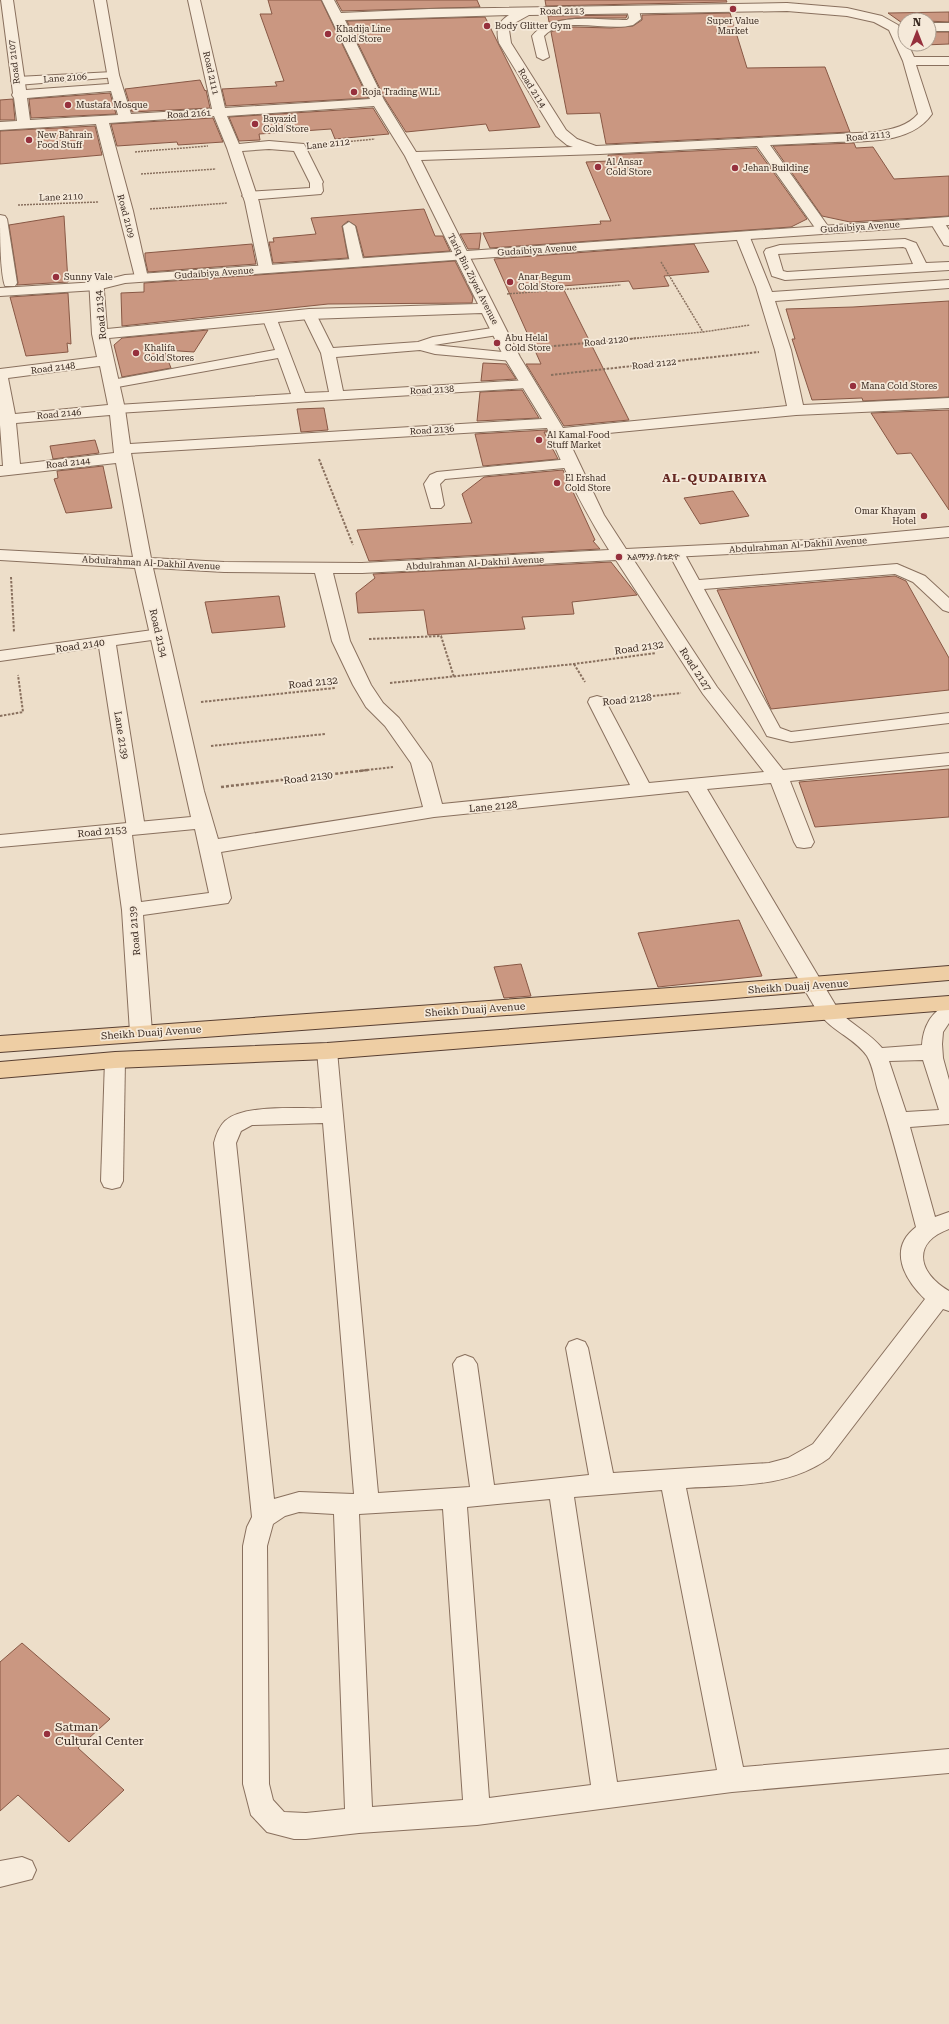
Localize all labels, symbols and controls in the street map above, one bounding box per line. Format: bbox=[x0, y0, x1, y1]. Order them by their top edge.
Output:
marker: Super Value Market bbox=[728, 4, 738, 14]
street label: Road 2113 bbox=[540, 6, 584, 16]
north arrow bbox=[897, 12, 937, 52]
place label: Super Value Market bbox=[707, 16, 759, 36]
text: N bbox=[913, 16, 922, 29]
marker: Body Glitter Gym bbox=[482, 21, 492, 31]
place label: Body Glitter Gym bbox=[495, 21, 571, 31]
place label: Khadija Line Cold Store bbox=[336, 24, 391, 44]
marker: Khadija Line Cold Store bbox=[323, 29, 333, 39]
street label: Road 2107 bbox=[6, 39, 22, 85]
street label: Road 2111 bbox=[201, 50, 221, 96]
street label: Road 2114 bbox=[516, 66, 548, 110]
street label: Lane 2106 bbox=[43, 71, 87, 85]
marker: Roja Trading WLL bbox=[349, 87, 359, 97]
place label: Roja Trading WLL bbox=[362, 87, 440, 97]
marker: Mustafa Mosque bbox=[63, 100, 73, 110]
place label: Mustafa Mosque bbox=[76, 100, 148, 110]
street label: Road 2161 bbox=[166, 108, 212, 120]
place label: Bayazid Cold Store bbox=[263, 114, 309, 134]
marker: Bayazid Cold Store bbox=[250, 119, 260, 129]
street label: Road 2113 bbox=[845, 129, 891, 143]
place label: New Bahrain Food Stuff bbox=[37, 130, 93, 150]
marker: New Bahrain Food Stuff bbox=[24, 135, 34, 145]
street label: Lane 2112 bbox=[306, 137, 350, 151]
place label: Al Ansar Cold Store bbox=[606, 157, 652, 177]
marker: Al Ansar Cold Store bbox=[593, 162, 603, 172]
marker: Jehan Building bbox=[730, 163, 740, 173]
place label: Jehan Building bbox=[743, 163, 809, 173]
street label: Lane 2110 bbox=[39, 191, 83, 203]
street label: Road 2109 bbox=[115, 193, 137, 239]
street label: Gudaibiya Avenue bbox=[820, 219, 900, 235]
street label: Tariq Bin Ziyad Avenue bbox=[446, 232, 500, 326]
street label: Gudaibiya Avenue bbox=[497, 242, 577, 258]
street label: Gudaibiya Avenue bbox=[174, 265, 254, 281]
marker: Sunny Vale bbox=[51, 272, 61, 282]
place label: Sunny Vale bbox=[64, 272, 113, 282]
place label: Anar Begum Cold Store bbox=[518, 272, 571, 292]
marker: Anar Begum Cold Store bbox=[505, 277, 515, 287]
street label: Road 2134 bbox=[93, 289, 108, 340]
place label: Abu Helal Cold Store bbox=[505, 333, 551, 353]
street label: Road 2120 bbox=[583, 334, 629, 348]
marker: Abu Helal Cold Store bbox=[492, 338, 502, 348]
place label: Khalifa Cold Stores bbox=[144, 343, 194, 363]
marker: Khalifa Cold Stores bbox=[131, 348, 141, 358]
street label: Road 2122 bbox=[631, 357, 677, 371]
street label: Road 2148 bbox=[30, 360, 76, 376]
marker: Mana Cold Stores bbox=[848, 381, 858, 391]
place label: Mana Cold Stores bbox=[861, 381, 937, 391]
street label: Road 2138 bbox=[409, 384, 455, 396]
street label: Road 2146 bbox=[36, 407, 82, 421]
street label: Road 2136 bbox=[409, 423, 455, 437]
place label: Al Kamal Food Stuff Market bbox=[547, 430, 610, 450]
marker: Al Kamal Food Stuff Market bbox=[534, 435, 544, 445]
street label: Road 2144 bbox=[45, 456, 91, 470]
district label: AL-QUDAIBIYA bbox=[662, 471, 768, 485]
place label: El Ershad Cold Store bbox=[565, 473, 611, 493]
marker: El Ershad Cold Store bbox=[552, 478, 562, 488]
place label: Omar Khayam Hotel bbox=[855, 506, 916, 526]
marker: Omar Khayam Hotel bbox=[919, 511, 929, 521]
street label: Abdulrahman Al-Dakhil Avenue bbox=[729, 535, 867, 555]
marker: አልማንያ ስቱድዮ bbox=[614, 552, 624, 562]
place label: አልማንያ ስቱድዮ bbox=[627, 552, 680, 562]
street label: Abdulrahman Al-Dakhil Avenue bbox=[82, 554, 220, 572]
street label: Abdulrahman Al-Dakhil Avenue bbox=[406, 554, 544, 572]
street label: Road 2134 bbox=[148, 608, 170, 659]
street label: Road 2140 bbox=[55, 637, 106, 654]
street label: Road 2132 bbox=[614, 639, 665, 656]
street label: Road 2127 bbox=[677, 646, 714, 693]
street label: Road 2132 bbox=[288, 674, 339, 691]
street label: Road 2128 bbox=[602, 691, 653, 708]
street label: Lane 2139 bbox=[112, 710, 131, 760]
street label: Road 2130 bbox=[283, 769, 334, 786]
street label: Lane 2128 bbox=[468, 799, 518, 814]
street label: Road 2153 bbox=[77, 824, 128, 839]
street label: Road 2139 bbox=[127, 905, 142, 956]
street label: Sheikh Duaij Avenue bbox=[748, 977, 849, 995]
street label: Sheikh Duaij Avenue bbox=[425, 1000, 526, 1018]
street label: Sheikh Duaij Avenue bbox=[101, 1023, 202, 1041]
place label: Satman Cultural Center bbox=[55, 1720, 144, 1748]
marker: Satman Cultural Center bbox=[42, 1729, 52, 1739]

